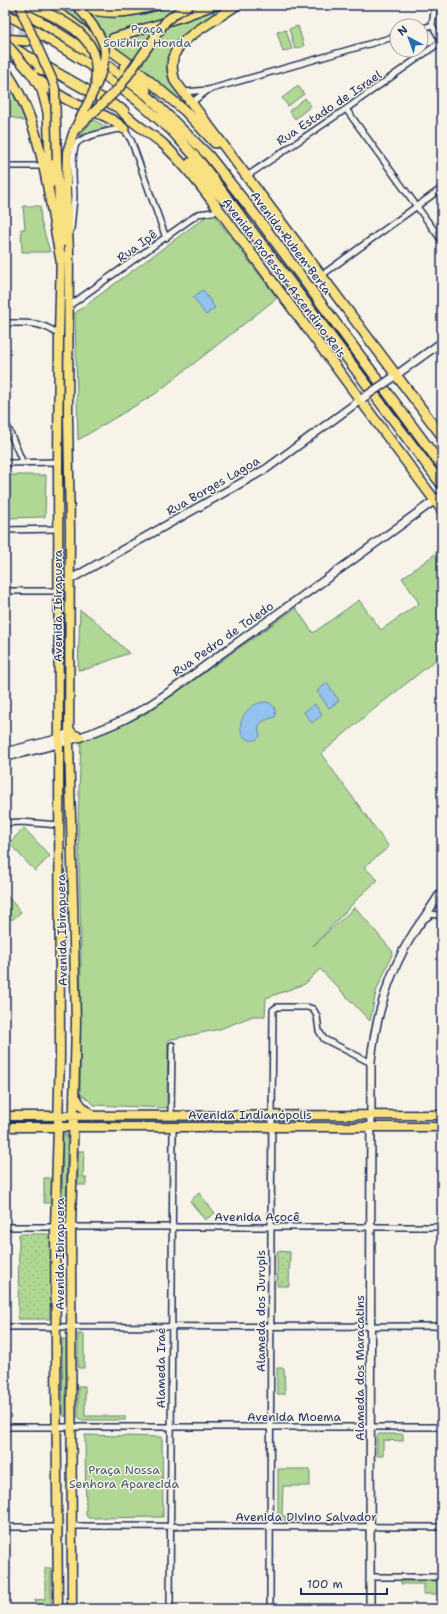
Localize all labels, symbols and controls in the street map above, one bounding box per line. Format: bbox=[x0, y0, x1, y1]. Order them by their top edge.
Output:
north arrow bbox=[389, 18, 429, 58]
park label: Praça Soichiro Honda bbox=[103, 21, 191, 51]
text: N bbox=[395, 22, 411, 39]
street label: Rua Estado de Israel bbox=[273, 67, 385, 149]
street label: Avenida Rubem Berta bbox=[247, 188, 335, 298]
street label: Avenida Professor Ascendino Reis bbox=[219, 195, 349, 361]
street label: Rua Ipê bbox=[114, 226, 161, 266]
street label: Rua Borges Lagoa bbox=[163, 452, 263, 519]
street label: Avenida Ibirapuera bbox=[50, 549, 66, 662]
street label: Rua Pedro de Toledo bbox=[169, 598, 277, 680]
street label: Avenida Ibirapuera bbox=[53, 873, 71, 986]
street label: Avenida Indianópolis bbox=[188, 1107, 312, 1123]
street label: Avenida Ibirapuera bbox=[52, 1197, 68, 1310]
street label: Avenida Açocê bbox=[214, 1209, 300, 1225]
street label: Alameda dos Jurupis bbox=[253, 1250, 269, 1372]
street label: Alameda dos Maracatins bbox=[352, 1295, 368, 1441]
street label: Alameda Iraé bbox=[153, 1327, 169, 1409]
street label: Avenida Moema bbox=[247, 1409, 342, 1425]
park label: Praça Nossa Senhora Aparecida bbox=[69, 1462, 179, 1492]
street label: Avenida Divino Salvador bbox=[235, 1509, 377, 1525]
scale bar bbox=[301, 1570, 387, 1596]
text: 100 m bbox=[307, 1576, 343, 1592]

